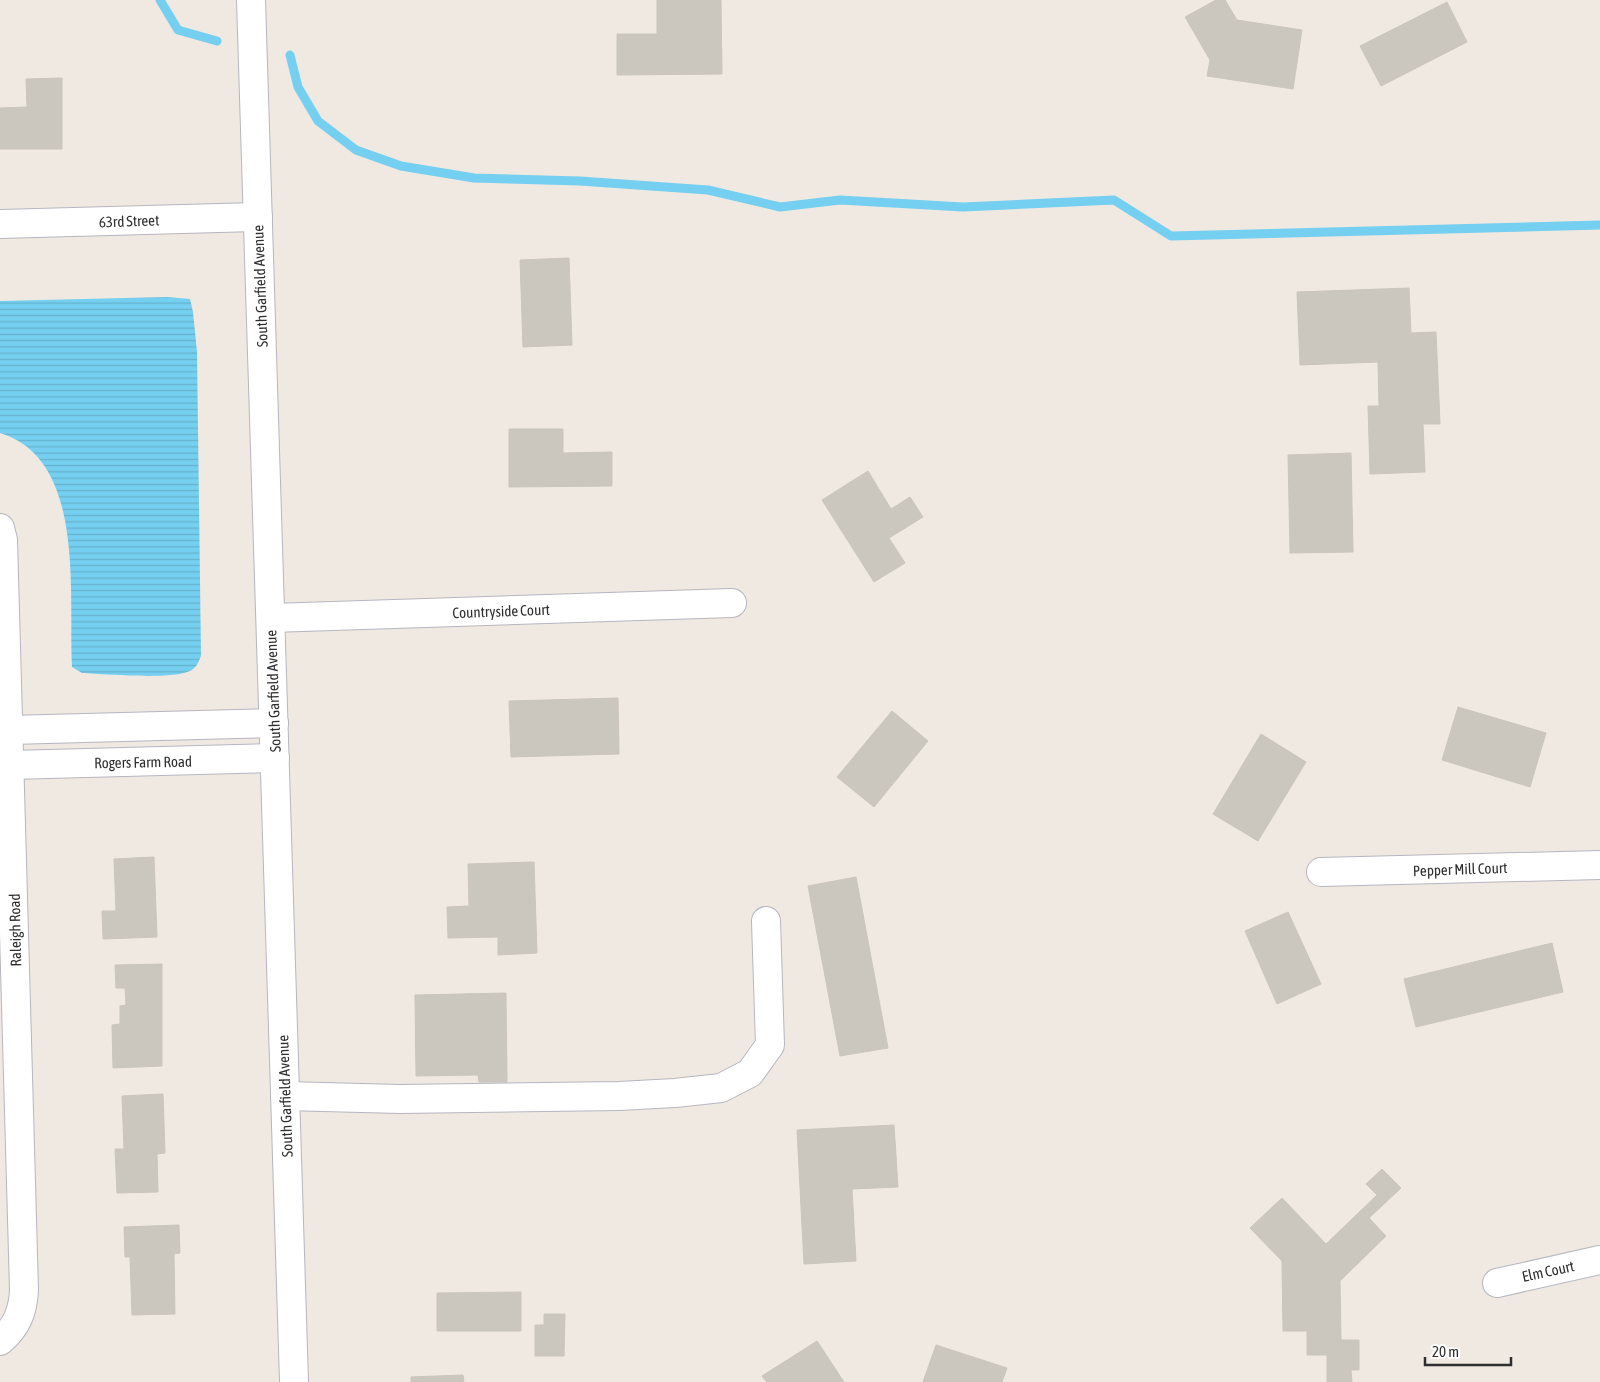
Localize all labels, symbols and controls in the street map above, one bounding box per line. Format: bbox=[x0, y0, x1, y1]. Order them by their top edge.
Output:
street label: 63rd Street bbox=[98, 211, 160, 231]
street label: South Garfield Avenue bbox=[249, 224, 271, 347]
street label: Countryside Court bbox=[452, 601, 550, 621]
street label: South Garfield Avenue bbox=[262, 629, 284, 752]
street label: Rogers Farm Road bbox=[94, 753, 192, 771]
street label: Pepper Mill Court bbox=[1412, 859, 1508, 879]
street label: Raleigh Road bbox=[6, 893, 24, 967]
street label: South Garfield Avenue bbox=[274, 1034, 296, 1157]
street label: Elm Court bbox=[1520, 1257, 1576, 1285]
scale bar bbox=[1425, 1334, 1511, 1366]
text: 20 m bbox=[1432, 1343, 1459, 1360]

